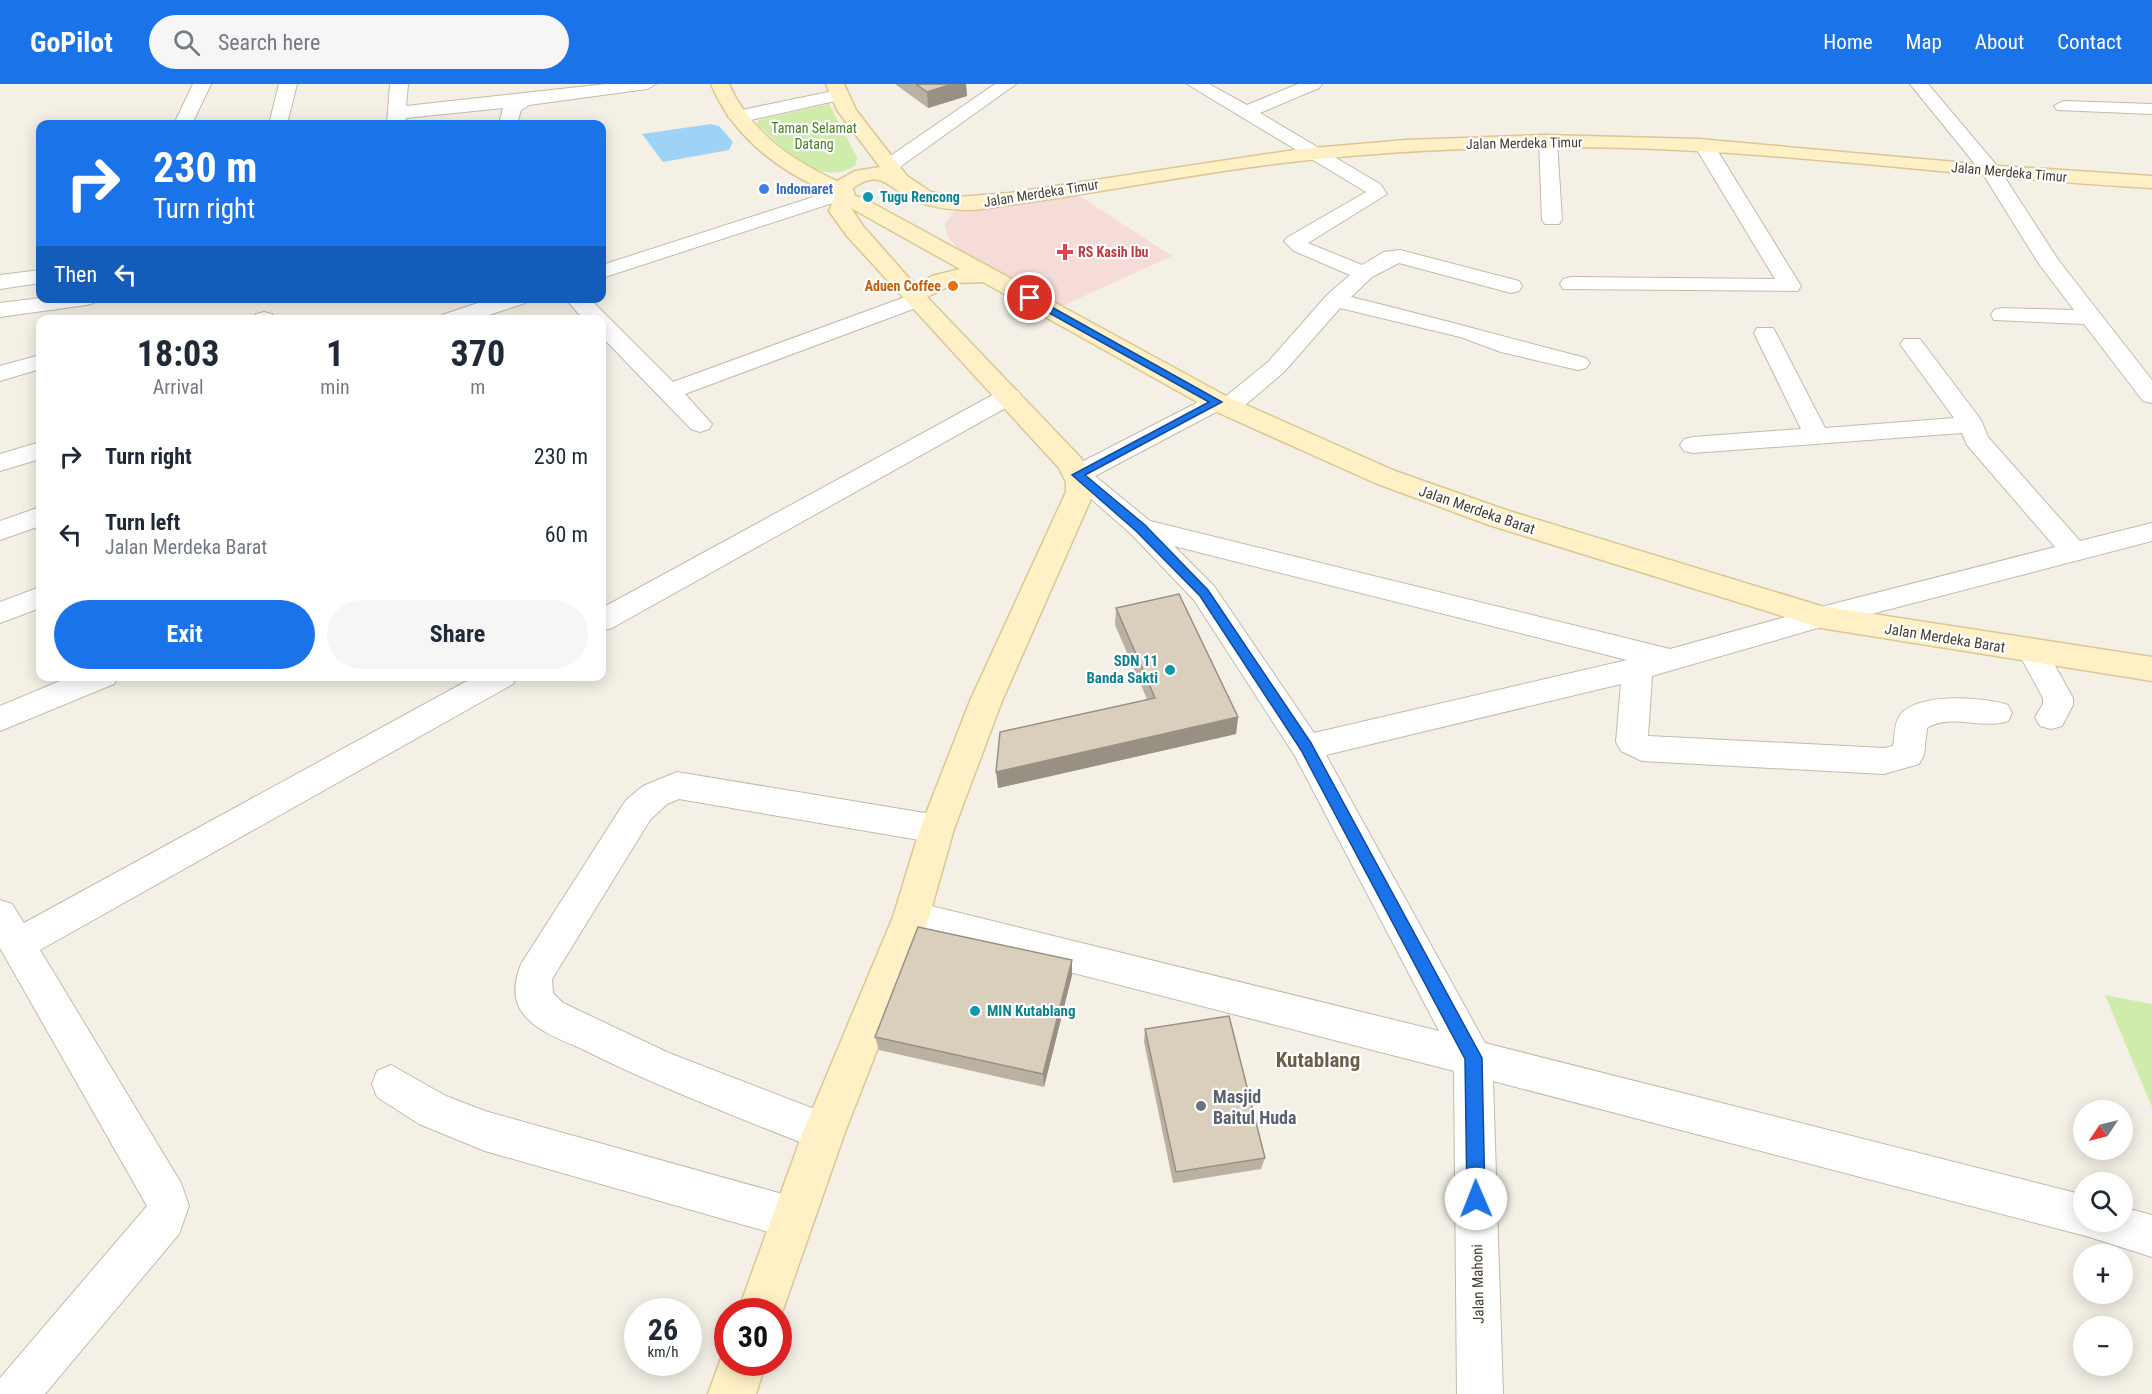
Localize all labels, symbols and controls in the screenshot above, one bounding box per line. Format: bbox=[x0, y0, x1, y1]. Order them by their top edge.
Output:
search box bbox=[149, 15, 569, 69]
text: GoPilot bbox=[30, 26, 113, 59]
icon: search bbox=[170, 26, 203, 59]
text: Search here bbox=[218, 30, 320, 55]
text: Home bbox=[1823, 30, 1873, 54]
text: Map bbox=[1906, 30, 1942, 54]
text: About bbox=[1975, 30, 2024, 54]
text: Contact bbox=[2057, 30, 2122, 54]
park label: Taman Selamat Datang bbox=[771, 120, 857, 152]
street label: Jalan Merdeka Timur bbox=[1466, 134, 1582, 152]
text: 230 m bbox=[153, 143, 258, 192]
icon: right bbox=[54, 144, 132, 222]
street label: Jalan Merdeka Timur bbox=[1950, 159, 2068, 185]
street label: Jalan Merdeka Timur bbox=[982, 176, 1100, 210]
place label: Indomaret bbox=[776, 181, 833, 197]
marker: Indomaret bbox=[757, 182, 771, 196]
place label: Tugu Rencong bbox=[880, 189, 960, 205]
marker: Tugu Rencong bbox=[861, 190, 875, 204]
text: Turn right bbox=[153, 193, 255, 225]
marker: RS Kasih Ibu bbox=[1056, 243, 1074, 261]
place label: RS Kasih Ibu bbox=[1078, 244, 1149, 260]
icon: left bbox=[109, 258, 142, 291]
text: Then bbox=[54, 262, 97, 287]
pin bbox=[1004, 272, 1055, 323]
place label: Aduen Coffee bbox=[865, 278, 941, 294]
marker: Aduen Coffee bbox=[946, 279, 960, 293]
icon: arrive bbox=[1013, 281, 1046, 314]
text: 18:03 bbox=[137, 333, 219, 375]
text: 1 bbox=[326, 333, 344, 375]
text: 370 bbox=[451, 333, 505, 375]
text: Arrival bbox=[153, 375, 204, 399]
text: min bbox=[320, 375, 350, 399]
text: m bbox=[470, 375, 485, 399]
icon: right bbox=[54, 440, 87, 473]
text: Turn right bbox=[105, 444, 192, 469]
text: 230 m bbox=[534, 444, 588, 469]
street label: Jalan Merdeka Barat bbox=[1417, 482, 1537, 538]
text: Turn left bbox=[105, 510, 180, 535]
icon: left bbox=[54, 518, 87, 551]
text: 60 m bbox=[545, 522, 588, 547]
text: Jalan Merdeka Barat bbox=[105, 535, 267, 559]
button: Exit bbox=[54, 600, 315, 669]
button: Share bbox=[327, 600, 588, 669]
street label: Jalan Merdeka Barat bbox=[1883, 620, 2007, 656]
place label: SDN 11 Banda Sakti bbox=[1086, 652, 1158, 687]
marker: SDN 11 Banda Sakti bbox=[1163, 663, 1177, 677]
place label: MIN Kutablang bbox=[987, 1002, 1075, 1020]
marker: MIN Kutablang bbox=[968, 1004, 982, 1018]
district label: Kutablang bbox=[1276, 1048, 1360, 1072]
place label: Masjid Baitul Huda bbox=[1213, 1086, 1296, 1128]
marker: Masjid Baitul Huda bbox=[1194, 1099, 1208, 1113]
north arrow bbox=[2073, 1100, 2133, 1160]
map controls bbox=[2073, 1100, 2133, 1376]
position arrow bbox=[1444, 1167, 1508, 1231]
button: search bbox=[2073, 1172, 2133, 1232]
street label: Jalan Mahoni bbox=[1468, 1244, 1488, 1324]
button: + bbox=[2073, 1244, 2133, 1304]
speed limit sign: 30 bbox=[714, 1298, 792, 1376]
text: 26 bbox=[648, 1312, 678, 1347]
button: − bbox=[2073, 1316, 2133, 1376]
text: km/h bbox=[648, 1343, 678, 1361]

